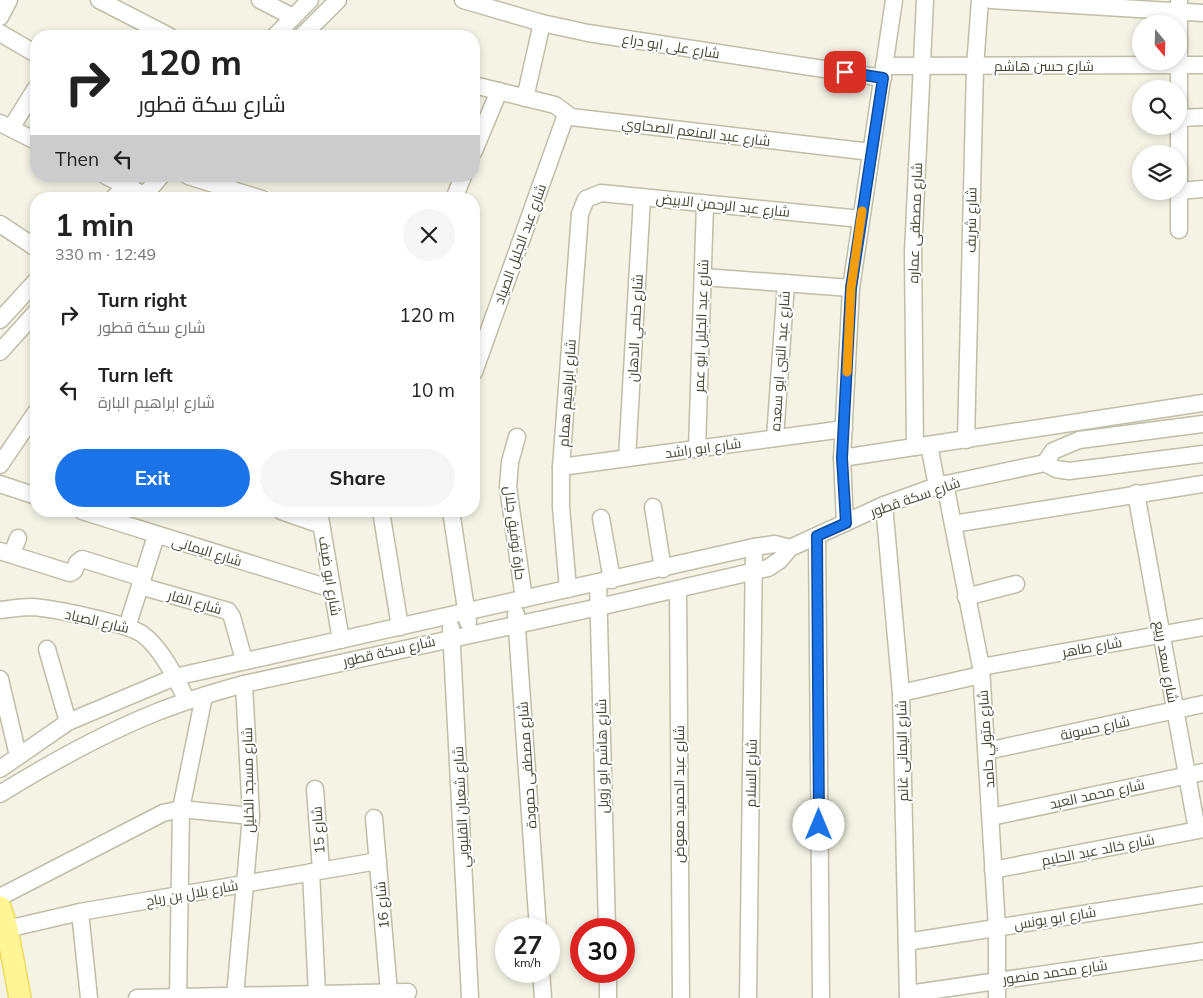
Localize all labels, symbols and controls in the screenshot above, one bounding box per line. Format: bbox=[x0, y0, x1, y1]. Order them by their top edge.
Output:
north arrow bbox=[1132, 15, 1188, 70]
map controls bbox=[1132, 15, 1187, 200]
street label: شارع على ابو دراع bbox=[621, 29, 721, 63]
text: 120 m bbox=[138, 40, 242, 84]
icon: right bbox=[55, 50, 120, 115]
pin bbox=[824, 51, 866, 93]
street label: شارع حسن هاشم bbox=[994, 57, 1094, 76]
icon: arrive bbox=[831, 58, 859, 86]
button: search bbox=[1132, 80, 1187, 135]
text: شارع سكة قطور bbox=[138, 90, 286, 118]
street label: شارع عبد المنعم الصحاوي bbox=[620, 114, 771, 153]
icon: left bbox=[109, 145, 137, 173]
button: layers bbox=[1132, 145, 1187, 200]
text: Then bbox=[55, 147, 99, 171]
street label: شارع مصطفى عماره bbox=[904, 162, 926, 284]
street label: شارع عبد الجليل الصياد bbox=[490, 181, 550, 307]
street label: شارع شريف bbox=[961, 187, 981, 253]
street label: شارع عبد الرحمن الابيض bbox=[655, 189, 791, 221]
text: 1 min bbox=[55, 206, 134, 244]
button: close bbox=[403, 209, 455, 261]
text: 330 m · 12:49 bbox=[55, 244, 156, 264]
street label: شارع عبد الجليل ابو عمر bbox=[690, 259, 712, 394]
street label: شارع حلمي الدهان bbox=[623, 274, 650, 383]
text: Turn right bbox=[98, 288, 187, 312]
street label: شارع عبد النبى ابو سعده bbox=[766, 290, 794, 432]
icon: right bbox=[55, 301, 83, 329]
text: 120 m bbox=[399, 303, 455, 327]
text: شارع سكة قطور bbox=[98, 317, 206, 337]
street label: شارع ابراهيم همام bbox=[554, 339, 581, 448]
text: Turn left bbox=[98, 363, 173, 387]
icon: left bbox=[55, 376, 83, 404]
text: 10 m bbox=[411, 378, 455, 402]
text: شارع ابراهيم البارة bbox=[98, 392, 215, 412]
street label: شارع ابو راشد bbox=[664, 434, 742, 462]
button: Exit bbox=[55, 449, 250, 507]
button: Share bbox=[260, 449, 455, 507]
street label: شارع سكة قطور bbox=[867, 473, 962, 521]
street label: حارة توفيق جلال bbox=[500, 485, 530, 581]
street label: شارع اليمانى bbox=[170, 532, 244, 570]
street label: شارع ابو ضيف bbox=[315, 535, 345, 617]
street label: شارع الفار bbox=[165, 585, 224, 618]
street label: شارع الصياد bbox=[63, 605, 131, 637]
street label: شارع سعد ربيع bbox=[1150, 620, 1182, 704]
street label: شارع سكة قطور bbox=[340, 632, 437, 671]
street label: شارع طاهر bbox=[1060, 633, 1123, 661]
street label: شارع متولي حامد bbox=[974, 689, 1001, 789]
street label: شارع هاشم ابو زويل bbox=[592, 699, 613, 813]
street label: شارع اليمانى غانم bbox=[892, 700, 913, 802]
street label: شارع مصطفى حمودة bbox=[514, 701, 540, 829]
street label: شارع حسونة bbox=[1059, 712, 1131, 744]
street label: شارع عبد الحميد معوض bbox=[670, 725, 688, 863]
street label: شارع مسجد الخليل bbox=[238, 727, 258, 833]
street label: شارع السلام bbox=[741, 739, 762, 807]
street label: شارع شعبان القليوبي bbox=[449, 746, 476, 868]
street label: شارع محمد العبد bbox=[1048, 775, 1146, 813]
position arrow bbox=[792, 798, 844, 850]
street label: شارع 15 bbox=[307, 806, 329, 854]
street label: شارع خالد عبد الحليم bbox=[1040, 830, 1156, 871]
street label: شارع بلال بن رباح bbox=[144, 876, 240, 910]
street label: شارع 16 bbox=[371, 881, 393, 929]
street label: شارع ابو يونس bbox=[1013, 903, 1097, 933]
speed limit sign: 30 bbox=[570, 918, 635, 983]
text: 27 bbox=[512, 929, 543, 960]
text: km/h bbox=[514, 955, 541, 970]
street label: شارع محمد منصور bbox=[1000, 956, 1109, 988]

